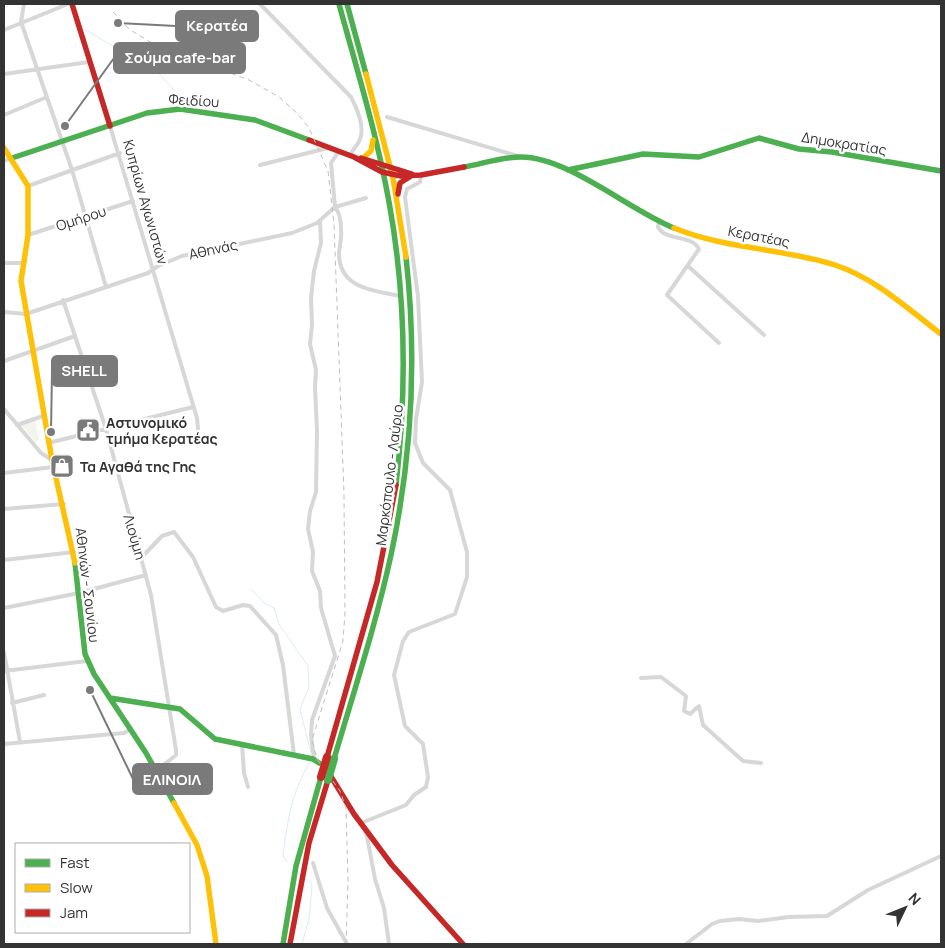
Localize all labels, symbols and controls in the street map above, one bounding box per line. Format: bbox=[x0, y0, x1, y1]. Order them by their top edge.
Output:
callout: Κερατέα bbox=[176, 11, 258, 41]
text: Κερατέα bbox=[186, 15, 248, 36]
callout: Σούμα cafe-bar bbox=[114, 43, 245, 73]
text: Σούμα cafe-bar bbox=[124, 47, 236, 68]
street label: Φειδίου bbox=[168, 89, 220, 111]
street label: Δημοκρατίας bbox=[800, 127, 888, 159]
street label: Κυπρίων Αγωνιστών bbox=[119, 137, 173, 267]
street label: Ομήρου bbox=[53, 201, 109, 235]
street label: Κερατέας bbox=[726, 221, 792, 251]
street label: Αθηνάς bbox=[187, 235, 239, 263]
callout: SHELL bbox=[52, 356, 117, 386]
text: SHELL bbox=[61, 360, 107, 381]
street label: Μαρκόπουλο - Λαύριο bbox=[371, 403, 407, 547]
place label: Αστυνομικό τμήμα Κερατέας bbox=[106, 413, 218, 448]
public building icon: Αστυνομικό τμήμα Κερατέας bbox=[75, 417, 101, 443]
shop icon: Τα Αγαθά της Γης bbox=[49, 453, 75, 479]
place label: Τα Αγαθά της Γης bbox=[80, 457, 196, 476]
street label: Λιούμη bbox=[120, 512, 150, 562]
street label: Αθηνών - Σουνίου bbox=[72, 526, 104, 644]
callout: ΕΛΙΝΟΙΛ bbox=[133, 764, 212, 794]
text: ΕΛΙΝΟΙΛ bbox=[143, 769, 202, 790]
legend bbox=[15, 843, 190, 933]
text: Fast bbox=[60, 852, 89, 873]
text: Slow bbox=[60, 877, 93, 898]
north arrow bbox=[880, 883, 930, 933]
text: N bbox=[904, 889, 925, 909]
text: Jam bbox=[60, 902, 88, 923]

